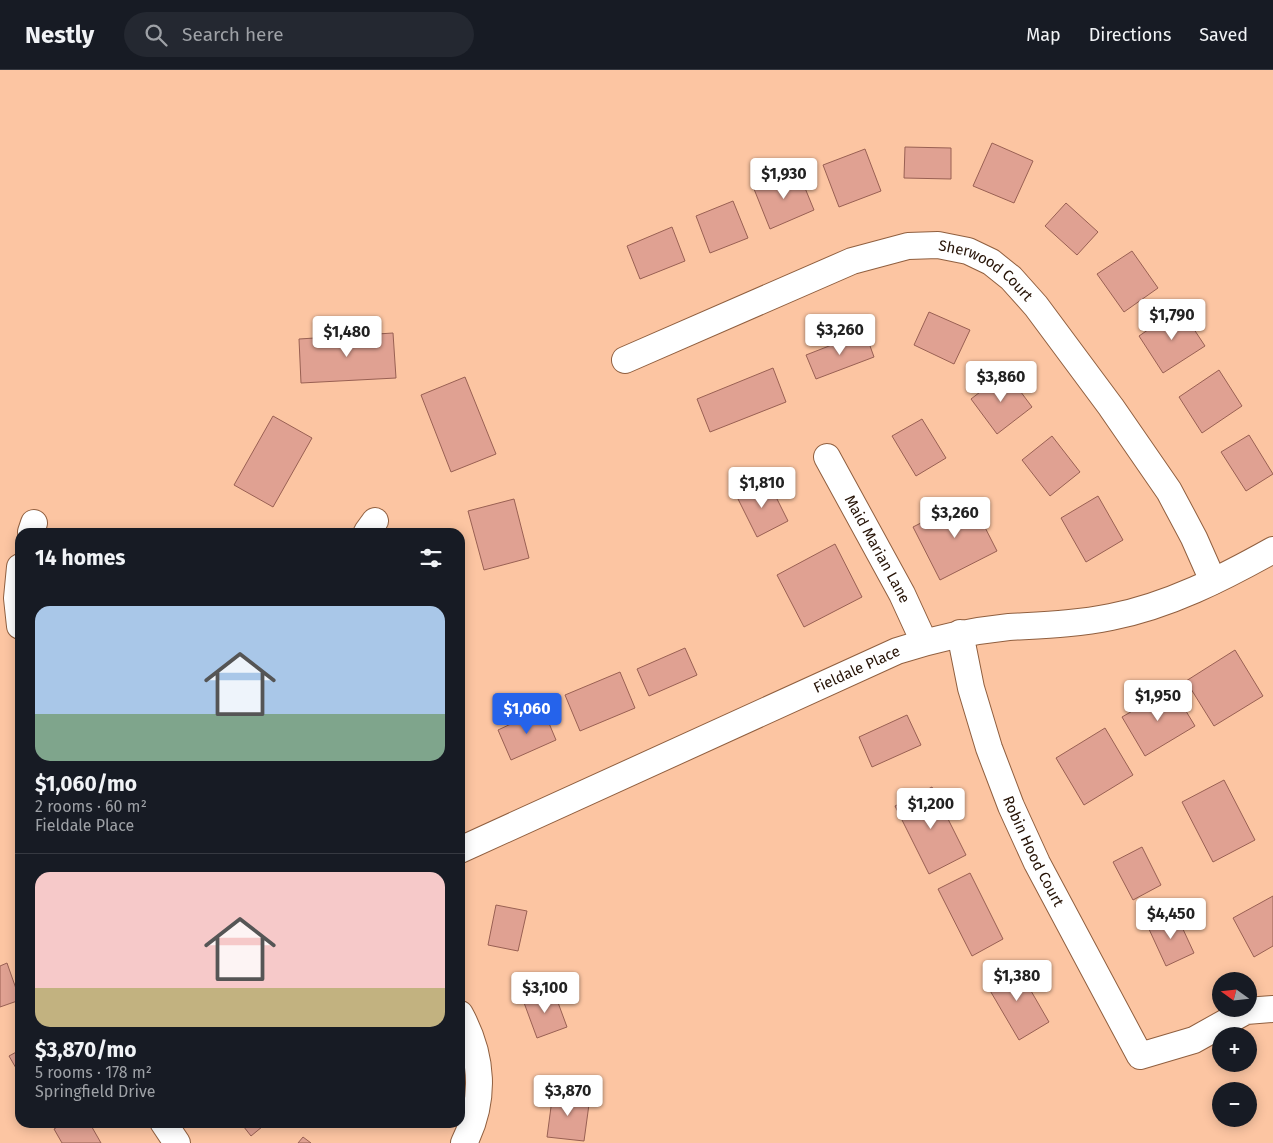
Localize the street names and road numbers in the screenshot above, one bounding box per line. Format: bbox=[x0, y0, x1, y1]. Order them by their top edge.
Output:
street label: Sherwood Court bbox=[937, 236, 1037, 305]
street label: Maid Marian Lane bbox=[841, 492, 914, 606]
street label: Fieldale Place bbox=[811, 642, 903, 697]
street label: Robin Hood Court bbox=[999, 793, 1068, 910]

